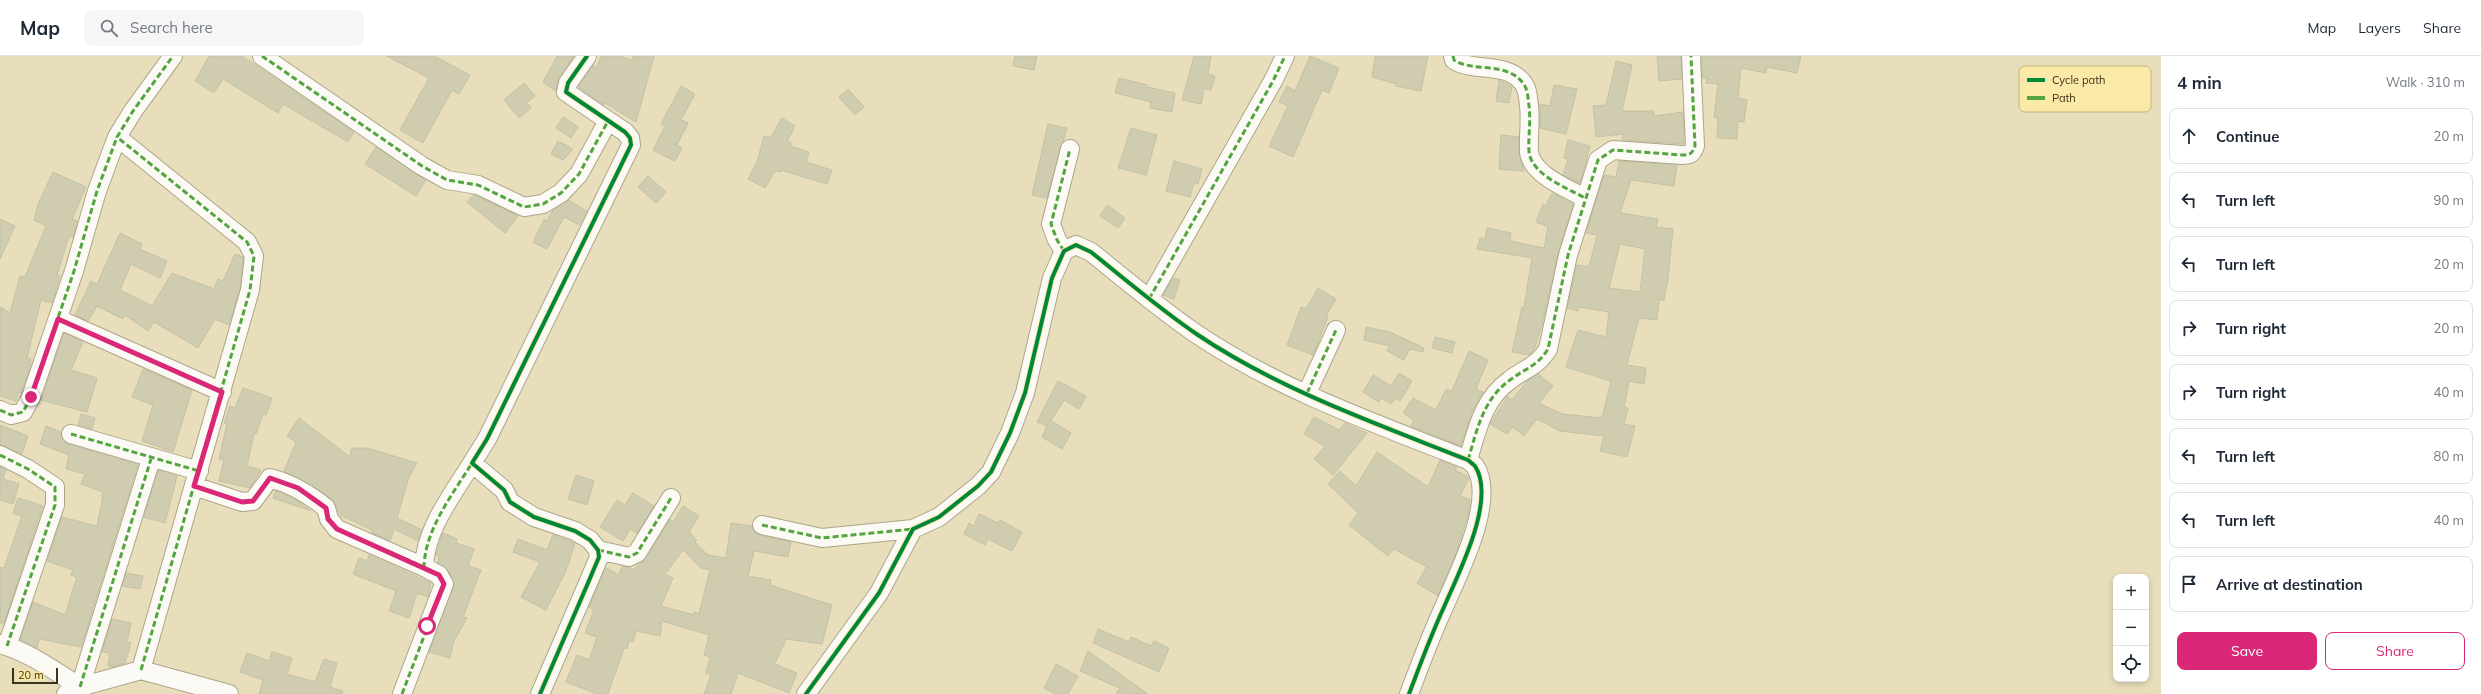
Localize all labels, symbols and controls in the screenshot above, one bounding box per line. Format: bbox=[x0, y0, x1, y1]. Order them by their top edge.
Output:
search box bbox=[84, 10, 364, 46]
text: Map bbox=[20, 16, 60, 40]
icon: search bbox=[98, 17, 120, 39]
text: Search here bbox=[130, 18, 213, 37]
text: Map bbox=[2307, 19, 2336, 37]
text: Layers bbox=[2358, 19, 2401, 37]
text: Share bbox=[2423, 19, 2461, 37]
legend bbox=[2019, 66, 2151, 112]
text: 4 min bbox=[2177, 72, 2222, 93]
text: Cycle path bbox=[2052, 73, 2105, 87]
text: Walk · 310 m bbox=[2386, 74, 2465, 90]
text: Path bbox=[2052, 91, 2076, 105]
icon: ahead bbox=[2178, 125, 2200, 147]
text: Continue bbox=[2216, 127, 2279, 146]
text: 20 m bbox=[2434, 128, 2464, 144]
icon: left bbox=[2178, 189, 2200, 211]
text: Turn left bbox=[2216, 191, 2275, 210]
text: 90 m bbox=[2434, 192, 2464, 208]
icon: left bbox=[2178, 253, 2200, 275]
text: Turn left bbox=[2216, 255, 2275, 274]
text: 20 m bbox=[2434, 256, 2464, 272]
icon: right bbox=[2178, 317, 2200, 339]
text: Turn right bbox=[2216, 319, 2286, 338]
text: 20 m bbox=[2434, 320, 2464, 336]
icon: right bbox=[2178, 381, 2200, 403]
text: Turn right bbox=[2216, 383, 2286, 402]
text: 40 m bbox=[2434, 384, 2464, 400]
route end bbox=[22, 388, 40, 406]
icon: left bbox=[2178, 445, 2200, 467]
text: Turn left bbox=[2216, 447, 2275, 466]
text: 80 m bbox=[2434, 448, 2464, 464]
icon: left bbox=[2178, 509, 2200, 531]
text: Turn left bbox=[2216, 511, 2275, 530]
text: 40 m bbox=[2434, 512, 2464, 528]
icon: arrive bbox=[2178, 573, 2200, 595]
map controls bbox=[2113, 574, 2149, 682]
button: + bbox=[2113, 574, 2149, 610]
text: Arrive at destination bbox=[2216, 575, 2363, 594]
button: − bbox=[2113, 610, 2149, 646]
route start bbox=[418, 617, 436, 635]
button: Save bbox=[2177, 632, 2317, 670]
button: Share bbox=[2325, 632, 2465, 670]
button: locate bbox=[2113, 646, 2149, 682]
scale bar bbox=[12, 666, 58, 685]
text: 20 m bbox=[18, 668, 44, 682]

